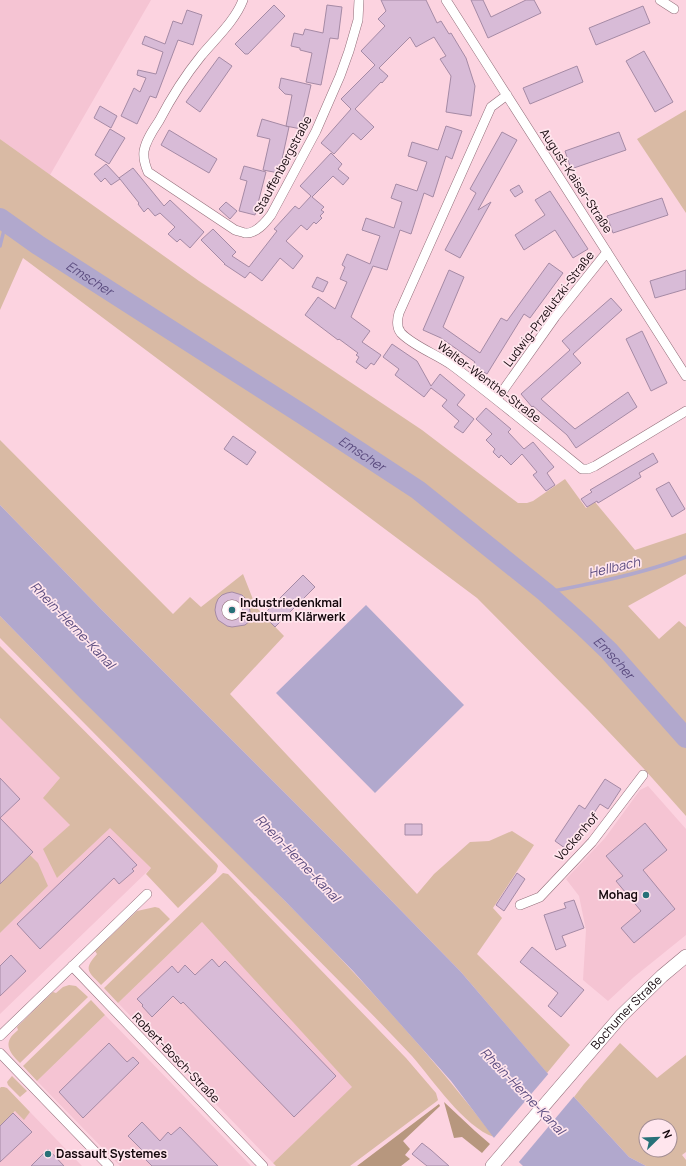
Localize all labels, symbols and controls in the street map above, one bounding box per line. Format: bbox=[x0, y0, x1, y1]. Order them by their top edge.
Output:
street label: Stauffenbergstraße bbox=[249, 113, 316, 217]
street label: August-Kaiser-Straße bbox=[536, 125, 617, 236]
street label: Ludwig-Przelutzki-Straße bbox=[499, 247, 598, 370]
water label: Emscher bbox=[63, 256, 119, 301]
street label: Walter-Wenthe-Straße bbox=[434, 337, 545, 426]
water label: Emscher bbox=[335, 431, 391, 477]
water label: Hellbach bbox=[586, 552, 643, 582]
water label: Rhein-Herne-Kanal bbox=[27, 578, 121, 674]
place label: Industriedenkmal Faulturm Klärwerk bbox=[240, 594, 346, 625]
marker: Industriedenkmal Faulturm Klärwerk bbox=[227, 605, 237, 615]
water label: Emscher bbox=[590, 632, 640, 685]
street label: Vockenhof bbox=[551, 808, 603, 864]
water label: Rhein-Herne-Kanal bbox=[252, 811, 346, 907]
place label: Mohag bbox=[599, 886, 638, 903]
marker: Mohag bbox=[641, 890, 651, 900]
street label: Bochumer Straße bbox=[587, 972, 666, 1053]
street label: Robert-Bosch-Straße bbox=[129, 1009, 224, 1107]
water label: Rhein-Herne-Kanal bbox=[477, 1044, 571, 1140]
north arrow bbox=[638, 1118, 678, 1158]
text: N bbox=[659, 1127, 676, 1141]
place label: Dassault Systemes bbox=[56, 1145, 167, 1162]
marker: Dassault Systemes bbox=[43, 1149, 53, 1159]

